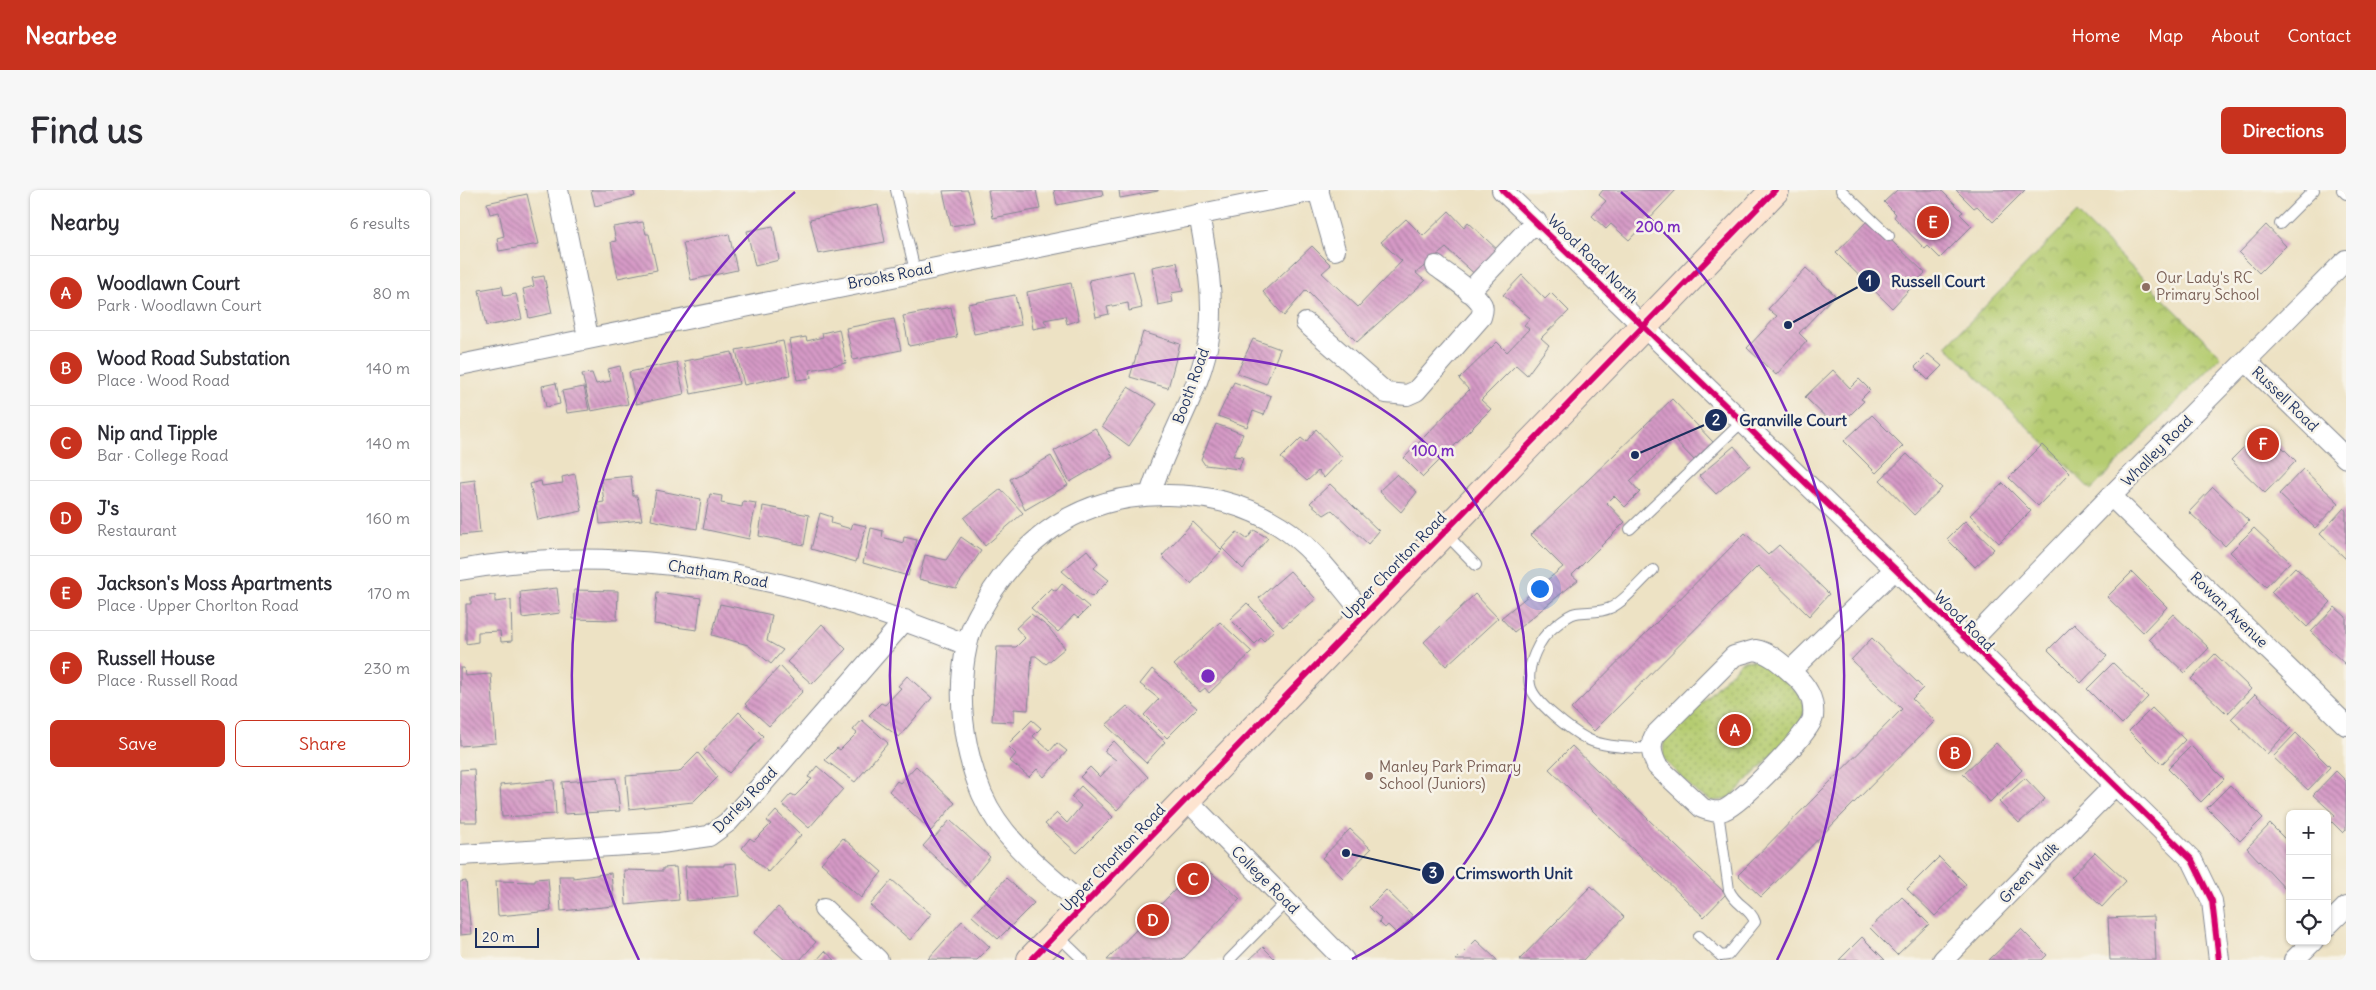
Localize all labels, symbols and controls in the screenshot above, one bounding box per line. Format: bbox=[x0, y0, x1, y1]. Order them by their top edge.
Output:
text: Nearbee bbox=[25, 20, 117, 50]
text: Home bbox=[2072, 24, 2120, 47]
text: Map bbox=[2148, 24, 2183, 47]
text: About bbox=[2211, 24, 2259, 47]
text: Contact bbox=[2287, 24, 2351, 47]
button: Directions bbox=[2221, 107, 2346, 154]
text: Find us bbox=[30, 108, 143, 152]
pin: E bbox=[1917, 203, 1949, 241]
text: Nearby bbox=[50, 209, 120, 236]
street label: Wood Road North bbox=[1544, 210, 1643, 307]
text: 6 results bbox=[349, 213, 410, 233]
text: 200 m bbox=[1636, 217, 1680, 236]
street label: Brooks Road bbox=[846, 258, 934, 293]
callout: Russell Court bbox=[1856, 266, 1995, 297]
place label: Our Lady's RC Primary School bbox=[2156, 268, 2259, 304]
text: Woodlawn Court bbox=[97, 271, 240, 295]
text: 1 bbox=[1866, 271, 1872, 290]
text: Russell Court bbox=[1891, 271, 1986, 291]
marker: Our Lady's RC Primary School bbox=[2140, 281, 2152, 293]
text: A bbox=[61, 283, 71, 303]
text: 80 m bbox=[372, 283, 410, 303]
text: Park · Woodlawn Court bbox=[97, 295, 262, 315]
street label: Booth Road bbox=[1168, 345, 1213, 426]
text: Wood Road Substation bbox=[97, 346, 290, 370]
text: B bbox=[61, 358, 71, 378]
text: 140 m bbox=[366, 358, 410, 378]
street label: Russell Road bbox=[2248, 362, 2323, 435]
text: Place · Wood Road bbox=[97, 370, 230, 390]
callout: Granville Court bbox=[1704, 405, 1857, 436]
text: 2 bbox=[1712, 410, 1720, 429]
text: Granville Court bbox=[1739, 410, 1847, 430]
street label: Whalley Road bbox=[2117, 411, 2196, 490]
text: Nip and Tipple bbox=[97, 421, 218, 445]
pin: F bbox=[2247, 425, 2279, 463]
text: C bbox=[61, 433, 71, 453]
text: 140 m bbox=[366, 433, 410, 453]
text: 100 m bbox=[1412, 441, 1454, 460]
text: Bar · College Road bbox=[97, 445, 228, 465]
text: J's bbox=[97, 496, 119, 520]
text: D bbox=[60, 508, 72, 528]
text: 160 m bbox=[366, 508, 410, 528]
street label: Upper Chorlton Road bbox=[1337, 508, 1450, 623]
text: Restaurant bbox=[97, 520, 177, 540]
street label: Chatham Road bbox=[667, 555, 770, 592]
street label: Rowan Avenue bbox=[2187, 568, 2272, 651]
text: Jackson's Moss Apartments bbox=[97, 571, 332, 595]
your location bbox=[1527, 576, 1553, 602]
text: E bbox=[61, 583, 71, 603]
text: 170 m bbox=[367, 583, 410, 603]
street label: Wood Road bbox=[1930, 587, 1999, 655]
text: Place · Upper Chorlton Road bbox=[97, 595, 299, 615]
text: Russell House bbox=[97, 646, 215, 670]
text: F bbox=[61, 658, 71, 678]
text: 230 m bbox=[364, 658, 410, 678]
centre of rings bbox=[1199, 667, 1217, 685]
text: Place · Russell Road bbox=[97, 670, 238, 690]
pin: A bbox=[1719, 711, 1751, 749]
button: Save bbox=[50, 720, 225, 767]
button: Share bbox=[235, 720, 410, 767]
pin: B bbox=[1939, 734, 1971, 772]
place label: Manley Park Primary School (Juniors) bbox=[1379, 757, 1521, 793]
street label: Darley Road bbox=[709, 763, 781, 836]
marker: Manley Park Primary School (Juniors) bbox=[1363, 770, 1375, 782]
street label: Upper Chorlton Road bbox=[1056, 800, 1169, 915]
map controls bbox=[2286, 810, 2331, 945]
button: + bbox=[2286, 810, 2331, 855]
street label: Green Walk bbox=[1995, 838, 2063, 907]
street label: College Road bbox=[1227, 842, 1303, 918]
button: − bbox=[2286, 855, 2331, 900]
callout: Crimsworth Unit bbox=[1420, 857, 1583, 888]
pin: C bbox=[1177, 860, 1209, 898]
text: 3 bbox=[1429, 863, 1437, 882]
text: Crimsworth Unit bbox=[1455, 863, 1573, 883]
button: locate bbox=[2286, 900, 2331, 945]
pin: D bbox=[1137, 901, 1169, 939]
scale bar bbox=[475, 925, 539, 948]
text: 20 m bbox=[482, 928, 515, 946]

